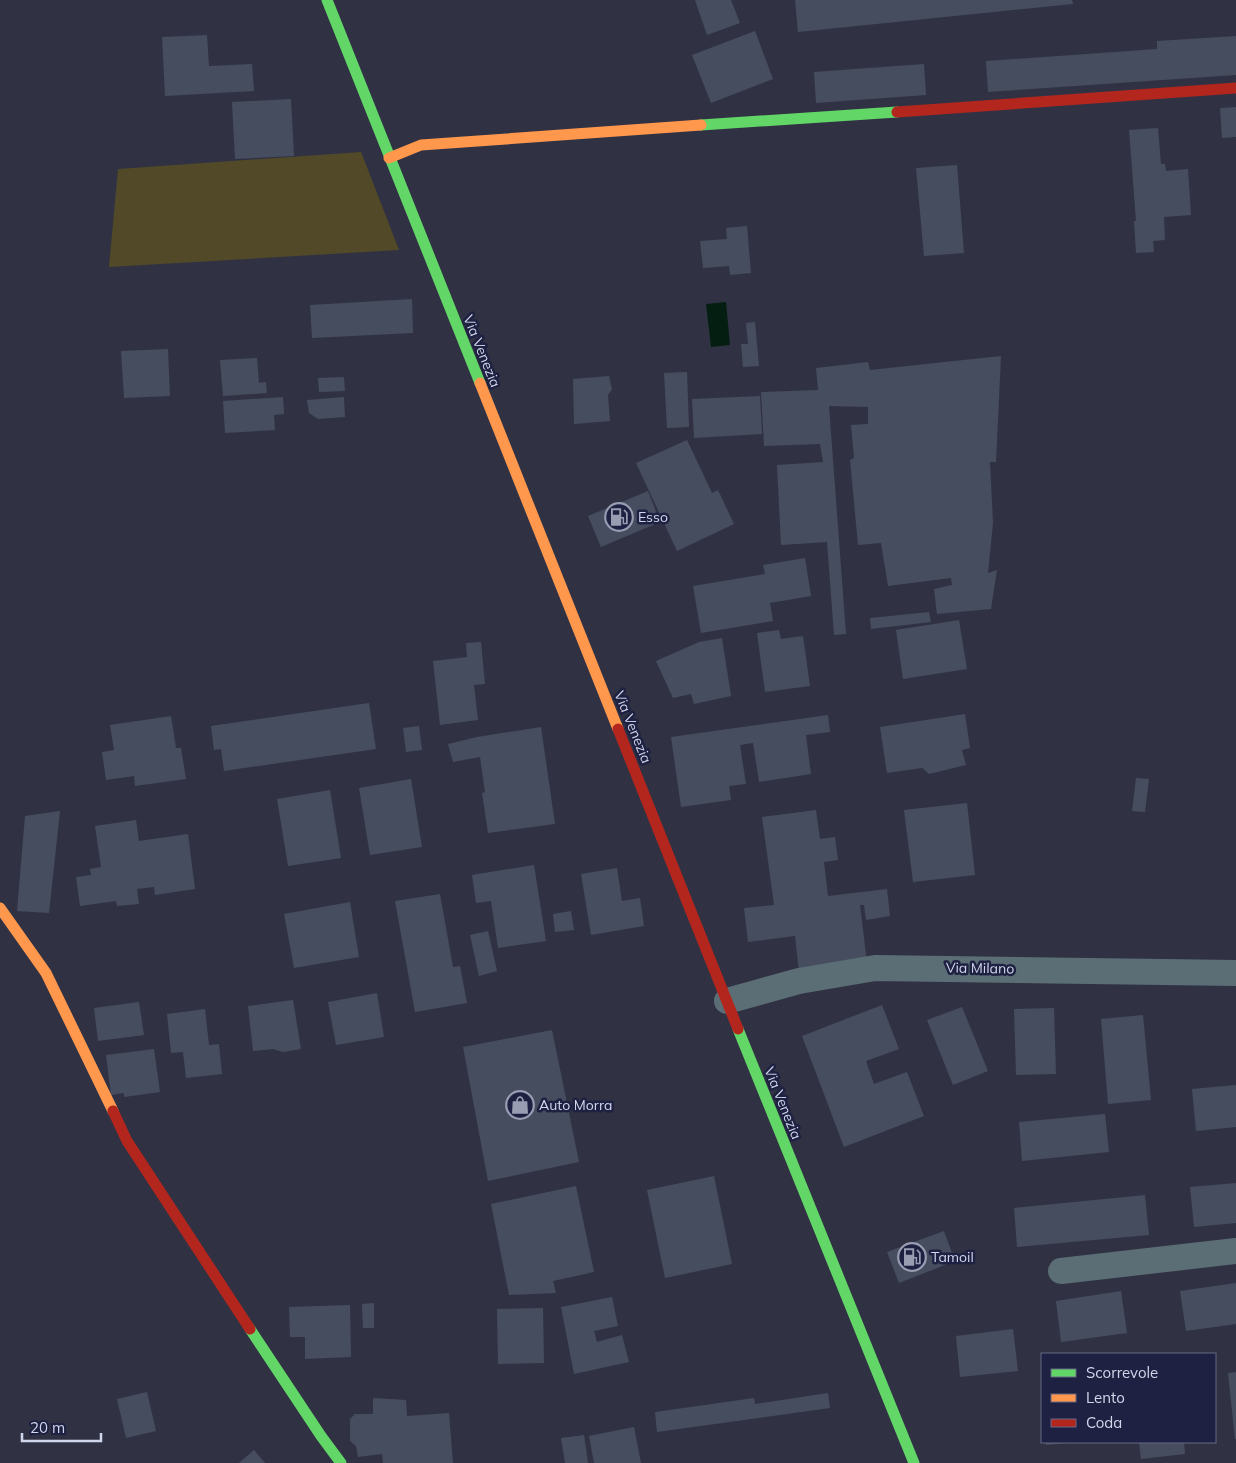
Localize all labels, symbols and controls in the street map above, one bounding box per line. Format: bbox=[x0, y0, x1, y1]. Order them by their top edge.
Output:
street label: Via Venezia bbox=[459, 312, 505, 390]
fuel station icon: Esso bbox=[604, 502, 634, 532]
place label: Esso bbox=[638, 508, 668, 526]
street label: Via Venezia bbox=[610, 688, 656, 766]
street label: Via Milano bbox=[946, 958, 1014, 978]
street label: Via Venezia bbox=[760, 1064, 806, 1142]
shop icon: Auto Morra bbox=[505, 1090, 535, 1120]
place label: Auto Morra bbox=[539, 1096, 612, 1114]
fuel station icon: Tamoil bbox=[897, 1242, 927, 1272]
place label: Tamoil bbox=[931, 1248, 974, 1266]
legend bbox=[1041, 1353, 1216, 1443]
text: Scorrevole bbox=[1086, 1363, 1158, 1382]
text: Lento bbox=[1086, 1388, 1125, 1407]
scale bar bbox=[22, 1410, 101, 1442]
text: Coda bbox=[1086, 1413, 1122, 1432]
text: 20 m bbox=[30, 1418, 65, 1437]

